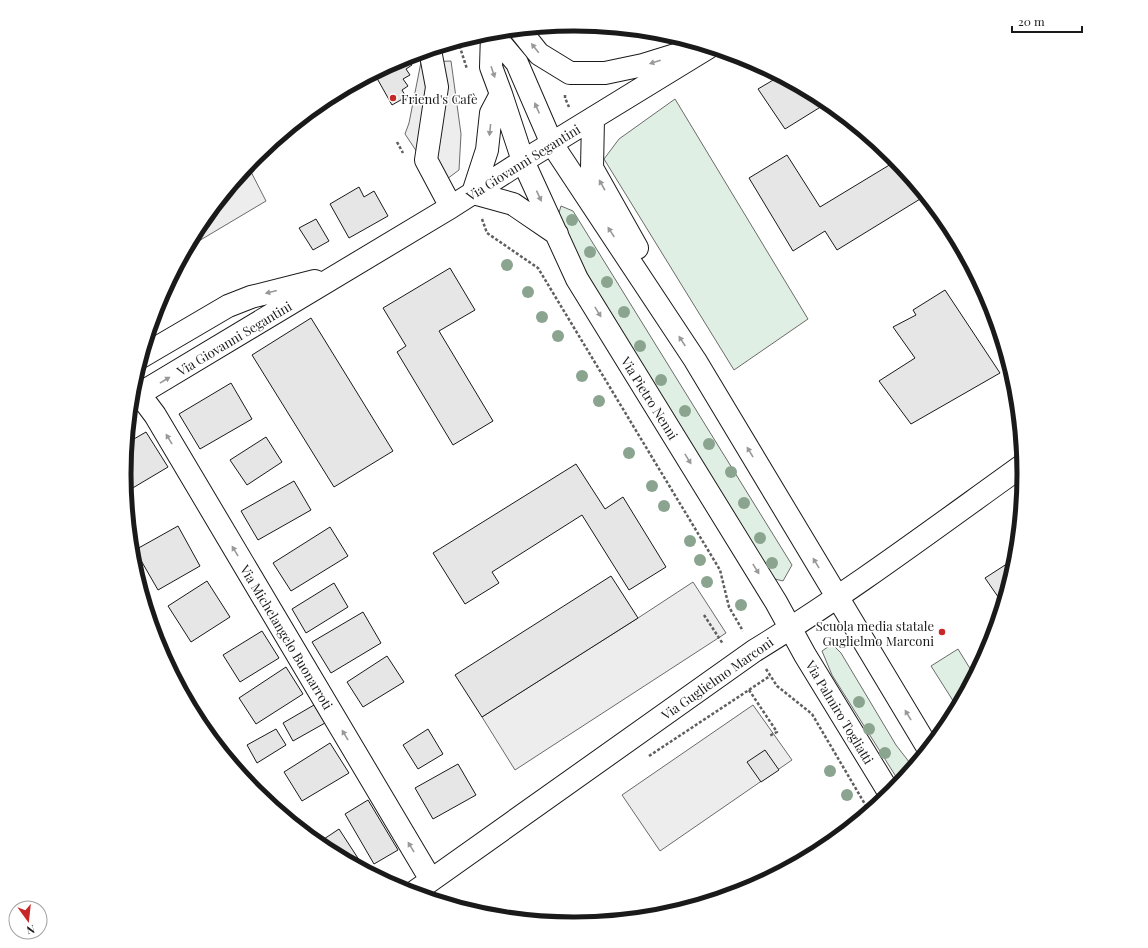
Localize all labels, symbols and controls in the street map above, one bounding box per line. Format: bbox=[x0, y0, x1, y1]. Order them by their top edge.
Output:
scale bar bbox=[1012, 8, 1082, 34]
text: 20 m bbox=[1018, 13, 1045, 29]
one-way arrow bbox=[530, 43, 539, 54]
one-way arrow bbox=[649, 59, 661, 65]
one-way arrow bbox=[490, 66, 496, 78]
place label: Friend's Cafè bbox=[401, 90, 478, 107]
marker: Friend's Cafè bbox=[388, 93, 398, 103]
one-way arrow bbox=[534, 102, 540, 113]
street label: Via Giovanni Segantini bbox=[462, 120, 583, 204]
one-way arrow bbox=[486, 124, 493, 136]
one-way arrow bbox=[598, 179, 605, 191]
one-way arrow bbox=[537, 191, 543, 203]
one-way arrow bbox=[607, 226, 614, 238]
one-way arrow bbox=[264, 289, 276, 295]
street label: Via Giovanni Segantini bbox=[173, 297, 295, 380]
one-way arrow bbox=[594, 306, 601, 318]
one-way arrow bbox=[678, 336, 686, 346]
street label: Via Pietro Nenni bbox=[617, 353, 682, 443]
one-way arrow bbox=[160, 376, 170, 384]
one-way arrow bbox=[165, 434, 173, 444]
one-way arrow bbox=[746, 446, 753, 458]
one-way arrow bbox=[684, 453, 691, 465]
one-way arrow bbox=[232, 545, 239, 557]
one-way arrow bbox=[813, 557, 820, 569]
street label: Via Michelangelo Buonarroti bbox=[236, 561, 337, 713]
one-way arrow bbox=[752, 564, 760, 574]
place label: Scuola media statale Guglielmo Marconi bbox=[816, 617, 934, 649]
marker: Scuola media statale Guglielmo Marconi bbox=[937, 627, 947, 637]
street label: Via Guglielmo Marconi bbox=[657, 633, 776, 724]
street label: Via Palmiro Togliatti bbox=[802, 656, 878, 767]
one-way arrow bbox=[904, 710, 912, 720]
one-way arrow bbox=[341, 729, 348, 741]
one-way arrow bbox=[408, 841, 415, 853]
north arrow bbox=[8, 900, 48, 940]
text: N bbox=[25, 922, 36, 938]

